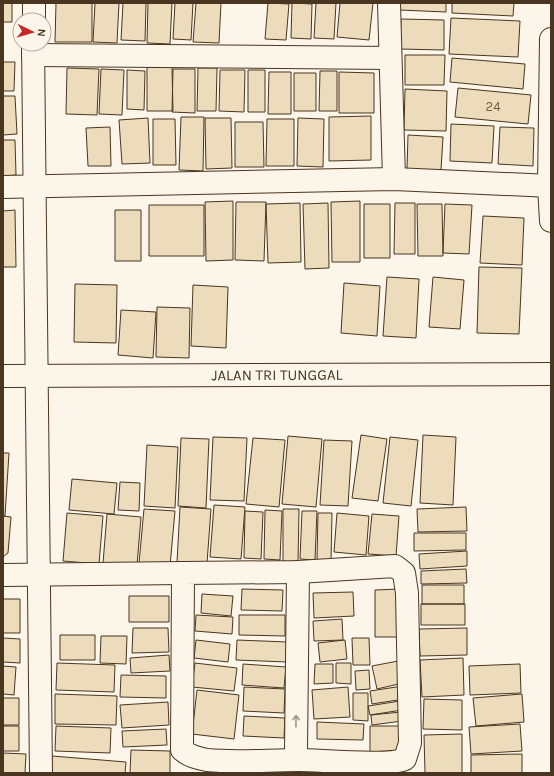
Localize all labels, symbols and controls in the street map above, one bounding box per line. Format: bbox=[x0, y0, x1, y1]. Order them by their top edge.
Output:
north arrow bbox=[12, 12, 52, 52]
text: N bbox=[35, 28, 48, 37]
house number: 24 bbox=[486, 99, 500, 114]
street label: JALAN TRI TUNGGAL bbox=[211, 366, 343, 384]
one-way arrow bbox=[292, 715, 300, 728]

